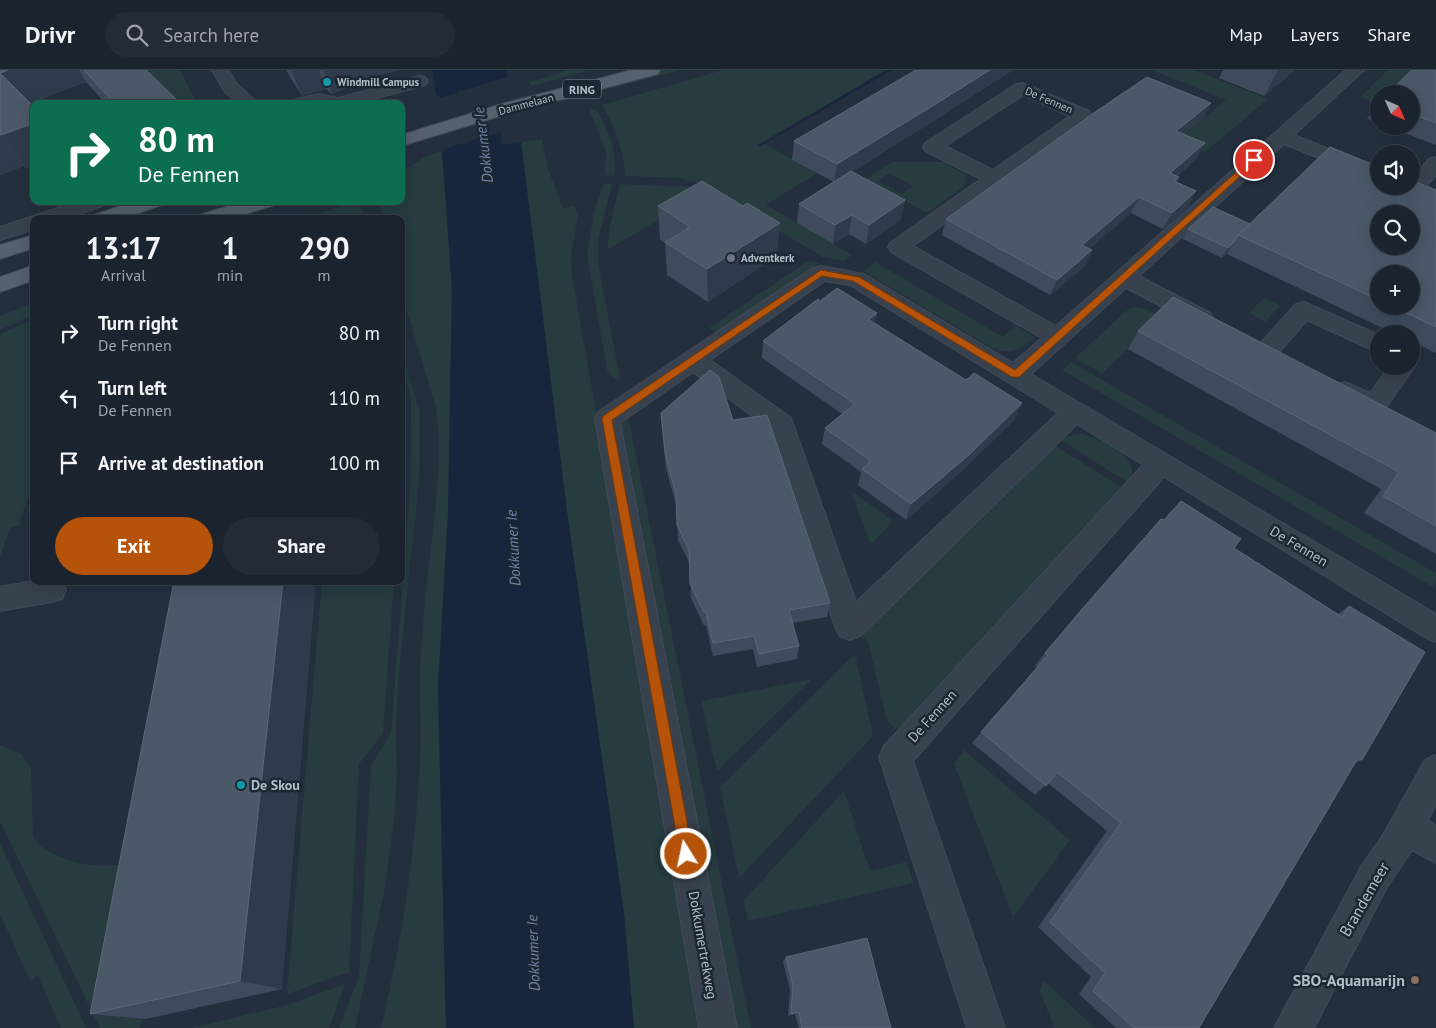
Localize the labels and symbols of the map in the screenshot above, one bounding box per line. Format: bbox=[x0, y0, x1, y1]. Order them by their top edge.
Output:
place label: Windmill Campus bbox=[337, 75, 419, 89]
marker: Windmill Campus bbox=[321, 76, 333, 88]
road number: RING bbox=[563, 80, 601, 98]
street label: De Fennen bbox=[1023, 84, 1075, 116]
north arrow bbox=[1370, 85, 1420, 135]
street label: Dammelaan bbox=[497, 90, 555, 118]
water label: Dokkumer Ie bbox=[469, 106, 497, 184]
pin bbox=[1233, 139, 1275, 181]
place label: Adventkerk bbox=[741, 251, 795, 265]
marker: Adventkerk bbox=[725, 252, 737, 264]
water label: Dokkumer Ie bbox=[502, 509, 524, 587]
street label: De Fennen bbox=[1267, 522, 1331, 570]
street label: De Fennen bbox=[904, 686, 960, 746]
place label: De Skou bbox=[251, 776, 300, 794]
marker: De Skou bbox=[235, 779, 247, 791]
position arrow bbox=[659, 827, 711, 879]
street label: Brandemeer bbox=[1335, 858, 1394, 940]
street label: Dokkumertrekweg bbox=[685, 890, 721, 1000]
water label: Dokkumer Ie bbox=[522, 914, 544, 991]
place label: SBO-Aquamarijn bbox=[1293, 970, 1405, 990]
marker: SBO-Aquamarijn bbox=[1409, 974, 1421, 986]

